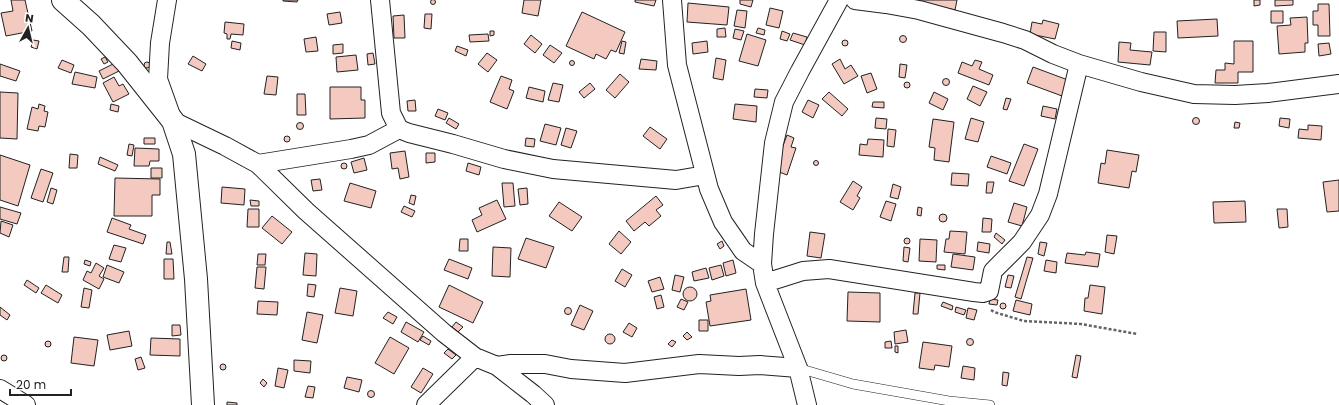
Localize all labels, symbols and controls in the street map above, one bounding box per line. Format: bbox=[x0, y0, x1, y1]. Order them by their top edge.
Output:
north arrow bbox=[8, 8, 48, 48]
text: N bbox=[24, 10, 35, 27]
scale bar bbox=[10, 371, 71, 397]
text: 20 m bbox=[16, 376, 46, 393]

